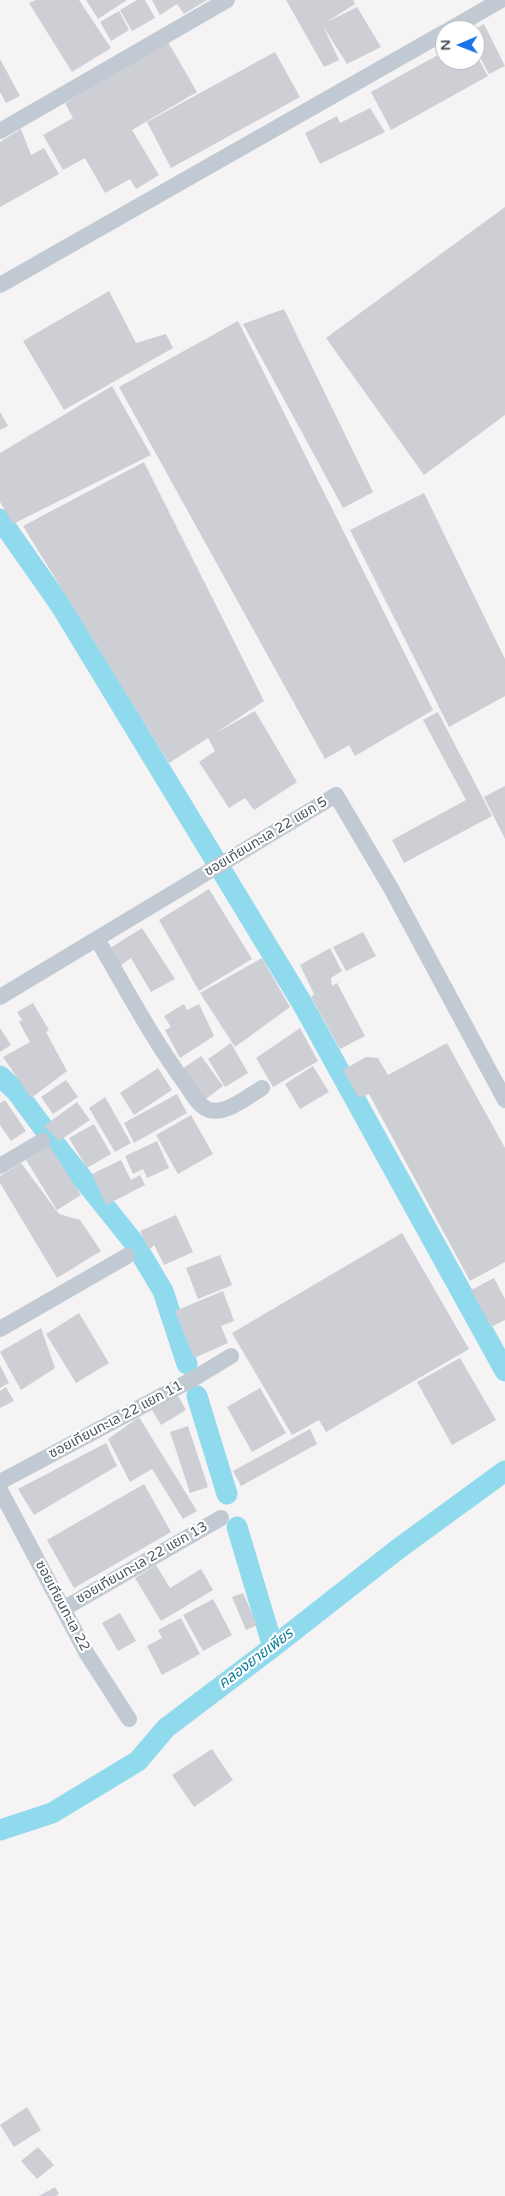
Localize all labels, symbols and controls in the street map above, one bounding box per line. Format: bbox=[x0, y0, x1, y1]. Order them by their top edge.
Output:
north arrow bbox=[435, 20, 485, 70]
text: N bbox=[437, 39, 454, 51]
street label: ซอยเทียนทะเล 22 แยก 5 bbox=[201, 794, 331, 880]
street label: ซอยเทียนทะเล 22 แยก 11 bbox=[46, 1378, 186, 1462]
street label: ซอยเทียนทะเล 22 แยก 13 bbox=[73, 1518, 211, 1608]
street label: ซอยเทียนทะเล 22 bbox=[31, 1558, 93, 1654]
water label: คลองยายเพียร bbox=[215, 1625, 297, 1693]

